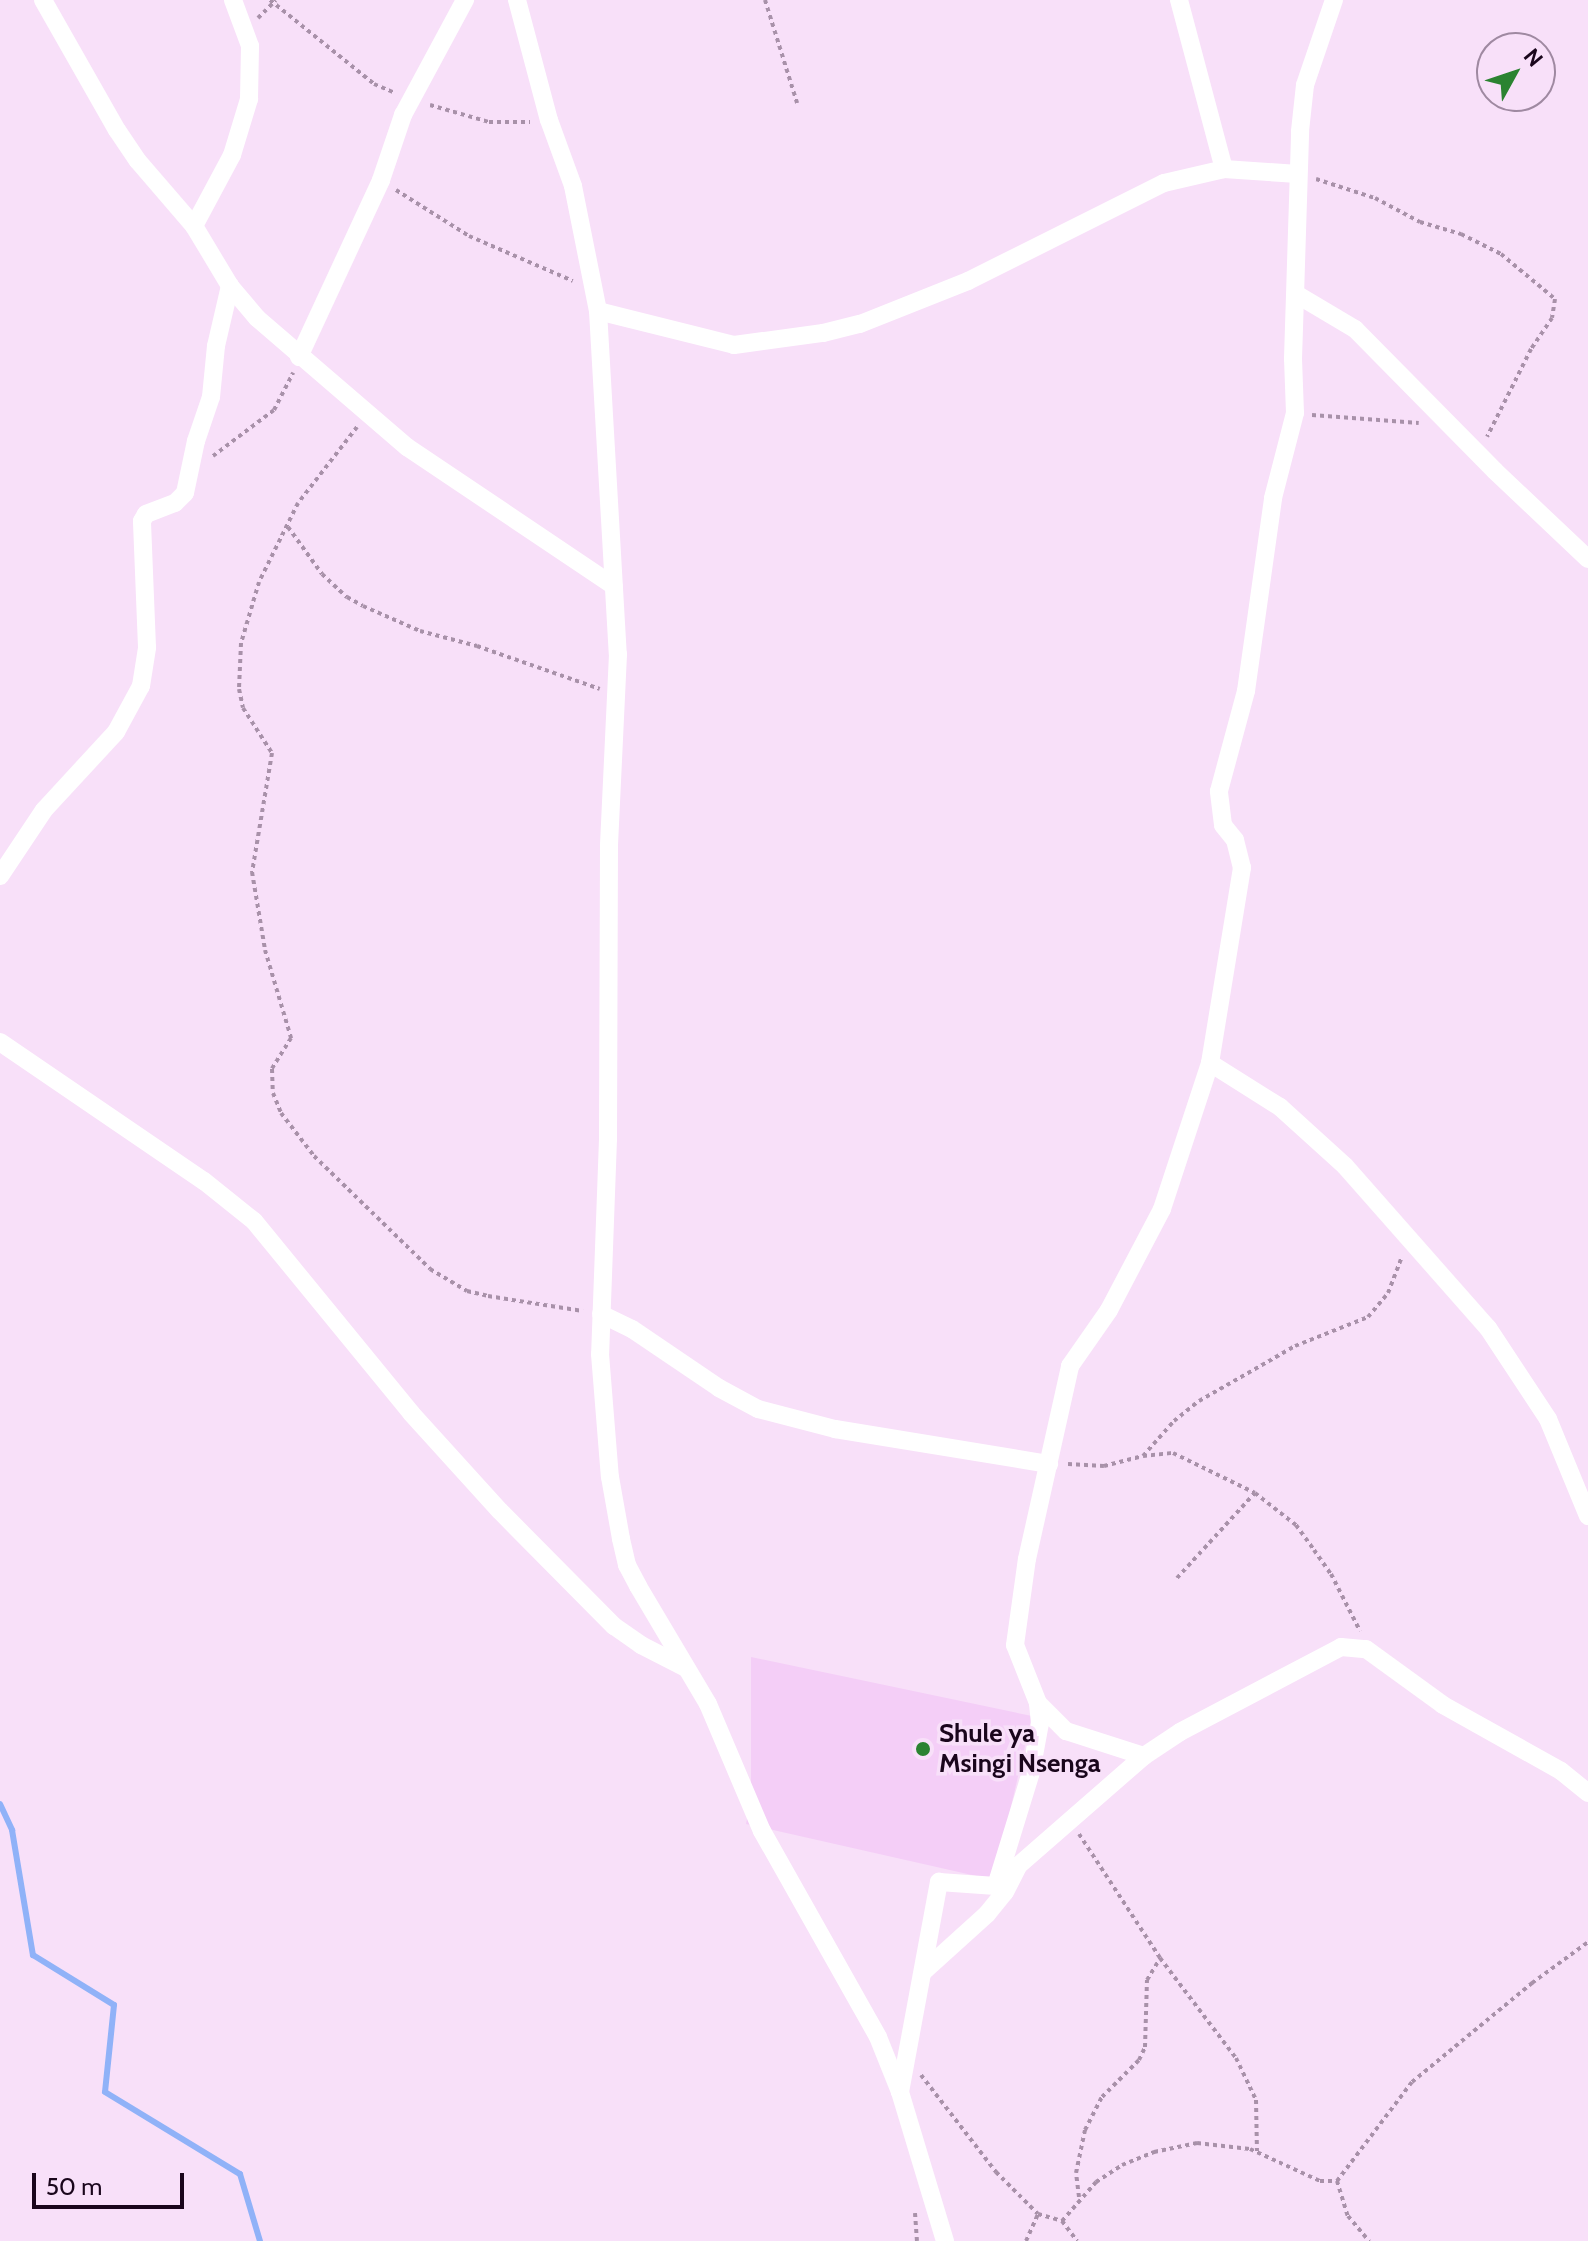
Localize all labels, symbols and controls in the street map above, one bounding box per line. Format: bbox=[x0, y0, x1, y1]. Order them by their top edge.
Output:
north arrow bbox=[1476, 32, 1556, 112]
text: N bbox=[1518, 43, 1549, 72]
place label: Shule ya Msingi Nsenga bbox=[939, 1718, 1101, 1780]
marker: Shule ya Msingi Nsenga bbox=[914, 1740, 932, 1758]
scale bar bbox=[36, 2157, 188, 2207]
text: 50 m bbox=[46, 2172, 102, 2201]

